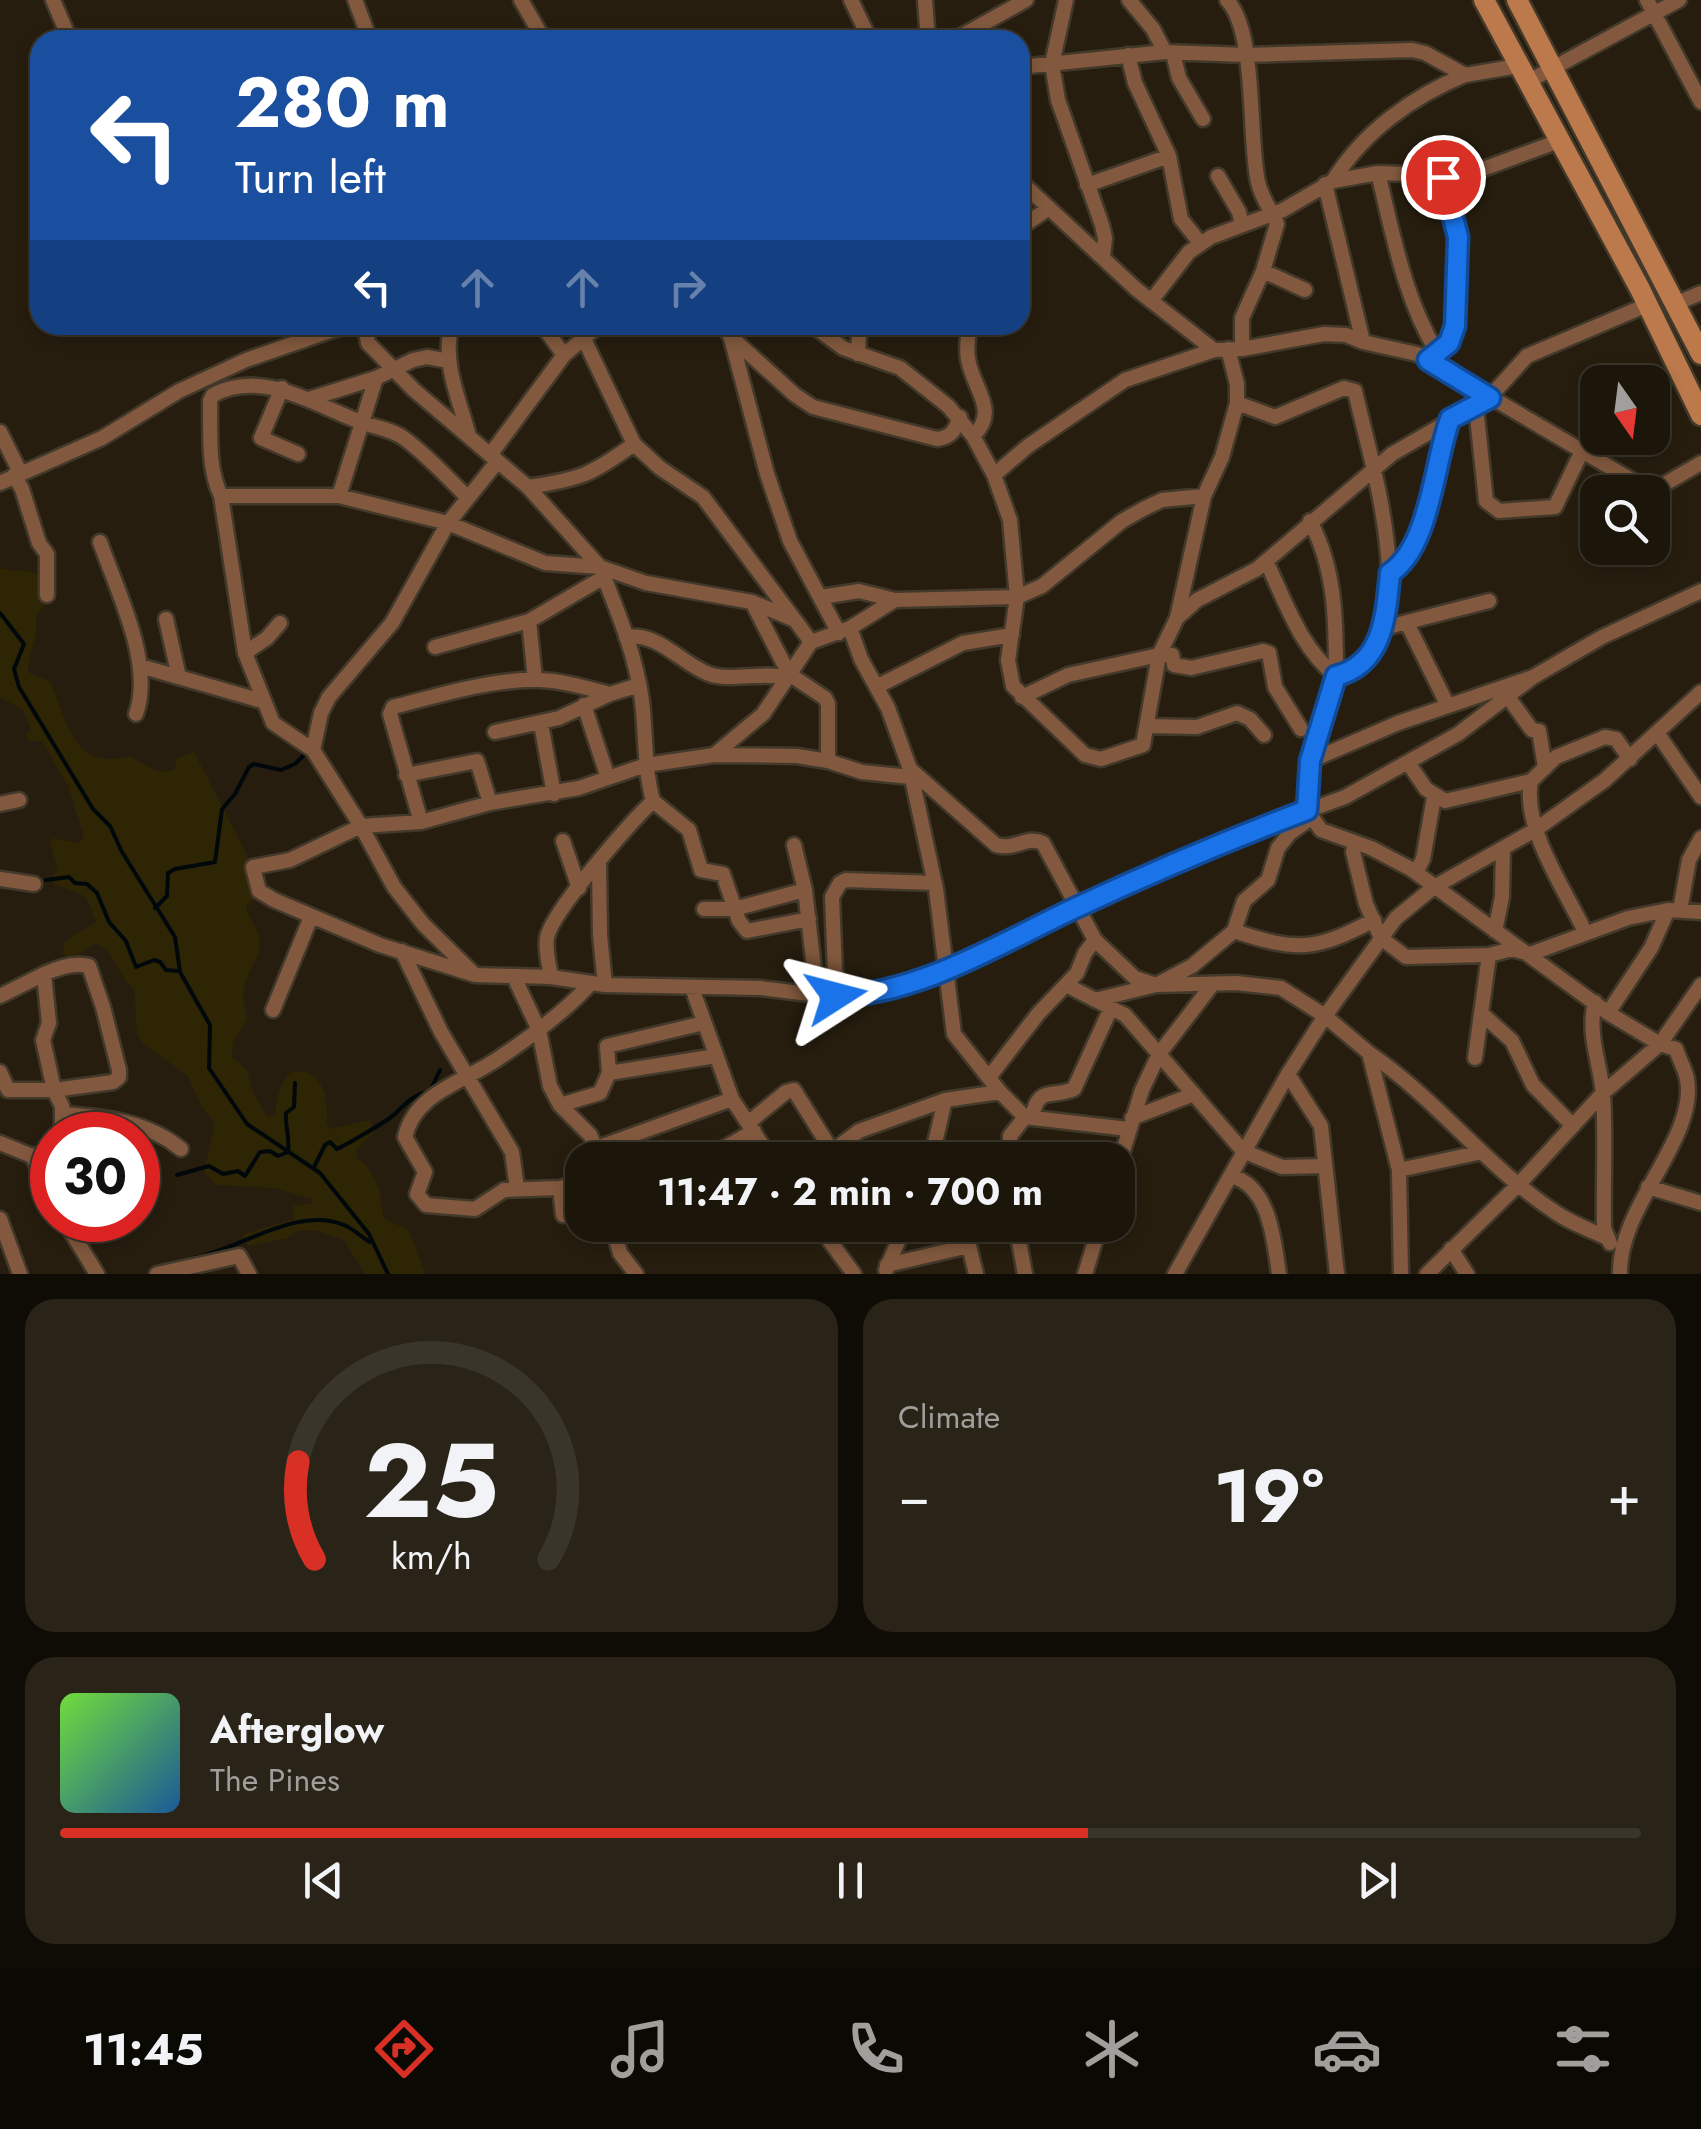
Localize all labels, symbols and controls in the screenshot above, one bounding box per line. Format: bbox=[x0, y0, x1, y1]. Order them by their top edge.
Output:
text: 280 m bbox=[235, 52, 450, 153]
icon: left bbox=[70, 70, 200, 200]
pin bbox=[1401, 135, 1486, 220]
text: Turn left bbox=[235, 145, 386, 210]
icon: arrive bbox=[1416, 150, 1471, 205]
icon: left bbox=[345, 260, 400, 315]
icon: ahead bbox=[450, 260, 505, 315]
icon: ahead bbox=[555, 260, 610, 315]
icon: right bbox=[660, 260, 715, 315]
north arrow bbox=[1580, 365, 1670, 455]
map controls bbox=[1580, 365, 1670, 565]
button: search bbox=[1580, 475, 1670, 565]
position arrow bbox=[784, 944, 888, 1048]
speed limit sign: 30 bbox=[30, 1112, 160, 1242]
text: 11:47 · 2 min · 700 m bbox=[657, 1164, 1043, 1219]
text: Climate bbox=[898, 1394, 1000, 1440]
text: 25 bbox=[364, 1406, 499, 1556]
text: 19° bbox=[1213, 1442, 1324, 1550]
text: − bbox=[898, 1456, 930, 1536]
text: + bbox=[1607, 1456, 1641, 1536]
text: km/h bbox=[391, 1531, 472, 1582]
text: Afterglow bbox=[210, 1702, 384, 1757]
text: The Pines bbox=[210, 1757, 340, 1803]
icon: previous bbox=[296, 1853, 351, 1908]
icon: pause bbox=[823, 1853, 878, 1908]
icon: next bbox=[1350, 1853, 1405, 1908]
icon: directions bbox=[369, 2014, 439, 2084]
icon: music bbox=[605, 2014, 675, 2084]
icon: phone bbox=[841, 2014, 911, 2084]
icon: climate bbox=[1077, 2014, 1147, 2084]
icon: car bbox=[1312, 2014, 1382, 2084]
icon: filters bbox=[1548, 2014, 1618, 2084]
text: 11:45 bbox=[83, 2017, 204, 2082]

